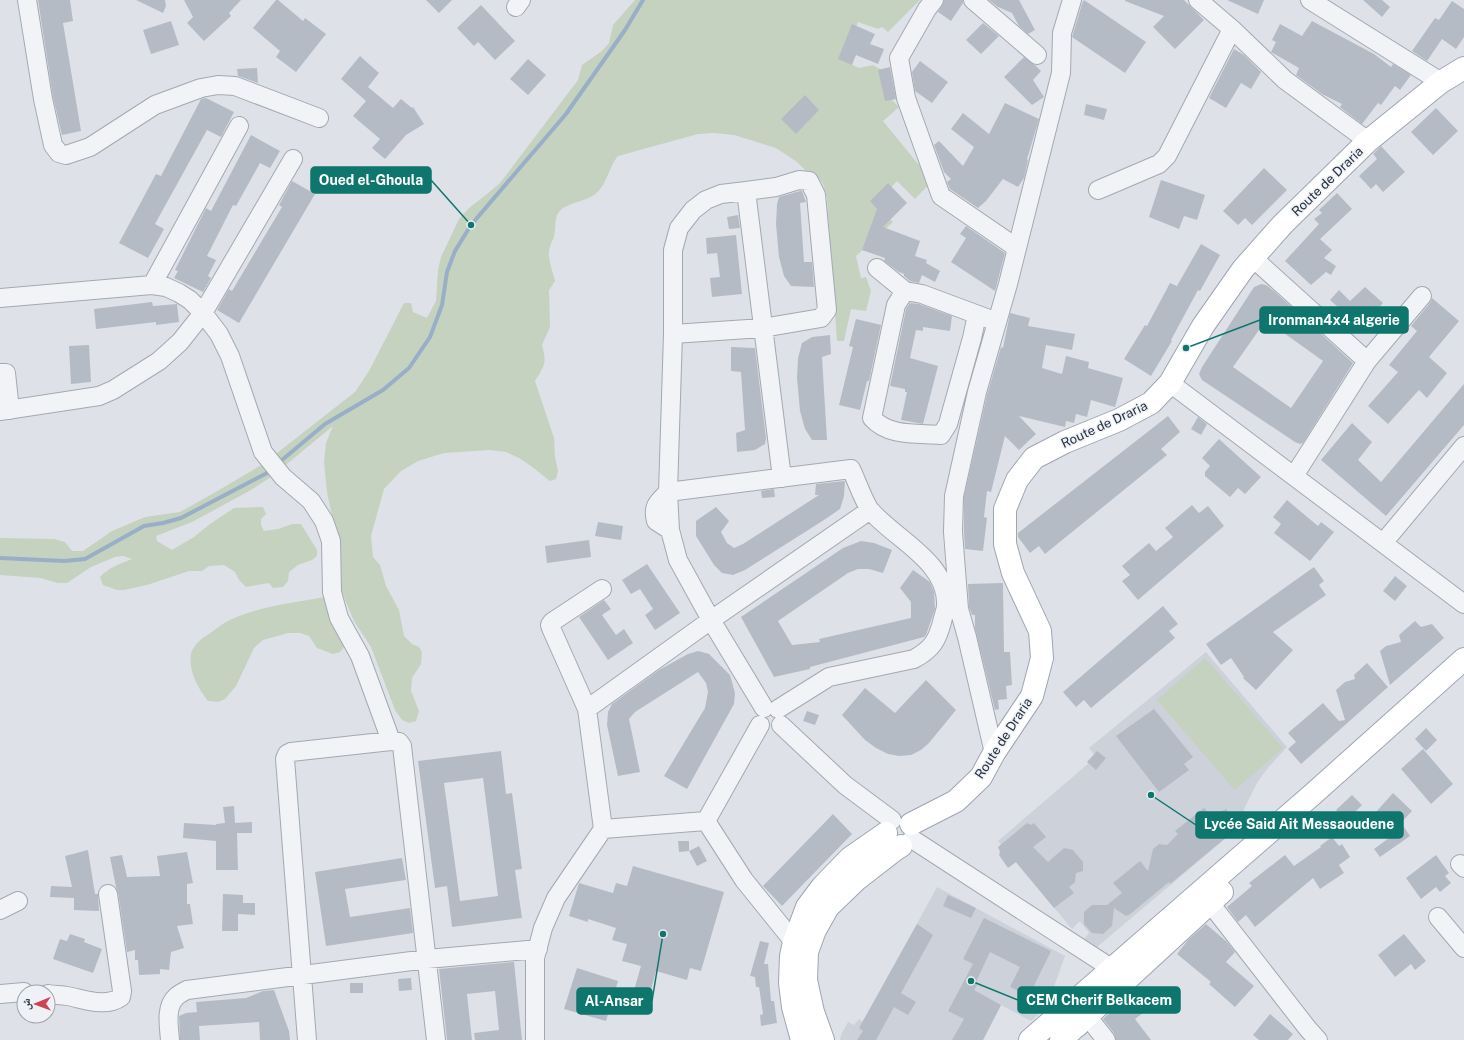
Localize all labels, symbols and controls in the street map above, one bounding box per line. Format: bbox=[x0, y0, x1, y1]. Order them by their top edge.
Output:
street label: Route de Draria bbox=[1289, 144, 1366, 219]
callout: Oued el-Ghoula bbox=[311, 167, 431, 193]
text: Oued el-Ghoula bbox=[319, 172, 423, 188]
callout: Ironman4x4 algerie bbox=[1260, 307, 1408, 333]
text: Ironman4x4 algerie bbox=[1268, 312, 1400, 328]
street label: Route de Draria bbox=[1059, 398, 1150, 451]
street label: Route de Draria bbox=[972, 695, 1035, 781]
callout: Lycée Said Ait Messaoudene bbox=[1196, 812, 1403, 838]
text: Lycée Said Ait Messaoudene bbox=[1204, 816, 1394, 832]
north arrow bbox=[16, 984, 56, 1024]
callout: CEM Cherif Belkacem bbox=[1018, 987, 1180, 1013]
callout: Al-Ansar bbox=[577, 988, 652, 1014]
text: CEM Cherif Belkacem bbox=[1026, 992, 1172, 1008]
text: Al-Ansar bbox=[584, 993, 644, 1009]
text: ش bbox=[20, 998, 34, 1010]

